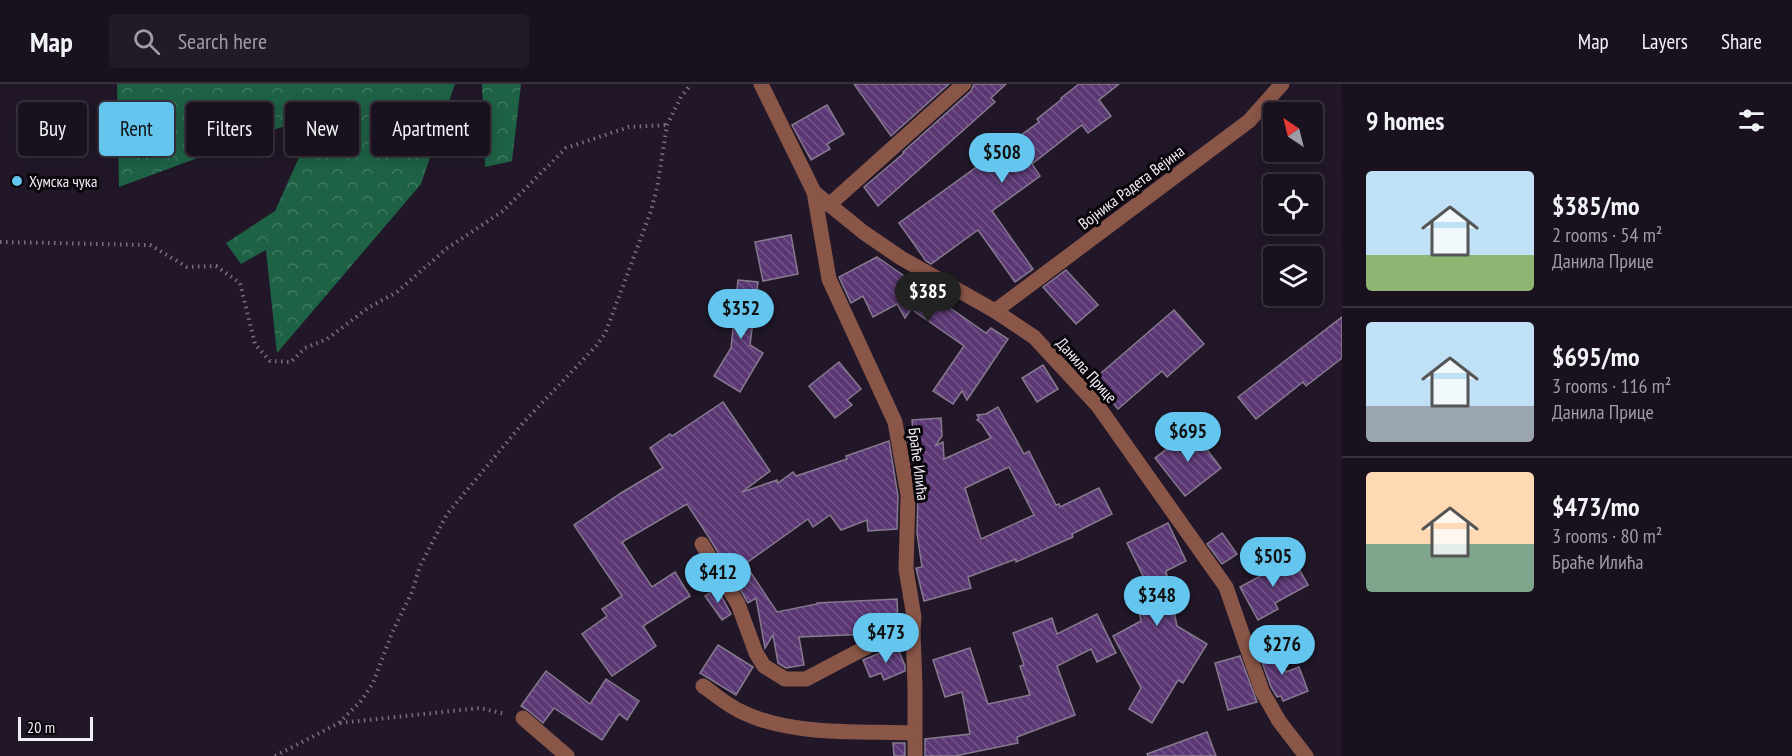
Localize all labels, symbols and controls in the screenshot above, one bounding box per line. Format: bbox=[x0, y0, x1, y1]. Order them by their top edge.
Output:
search box bbox=[109, 14, 529, 68]
text: Map bbox=[30, 23, 73, 60]
icon: search bbox=[130, 25, 163, 58]
text: Search here bbox=[178, 27, 267, 55]
text: Map bbox=[1578, 28, 1609, 55]
text: Layers bbox=[1642, 28, 1688, 55]
text: Share bbox=[1721, 28, 1762, 55]
chip: Buy bbox=[18, 102, 87, 156]
chip: Rent bbox=[99, 102, 174, 156]
chip: Filters bbox=[186, 102, 273, 156]
chip: New bbox=[285, 102, 359, 156]
chip: Apartment bbox=[371, 102, 490, 156]
north arrow bbox=[1263, 102, 1323, 162]
map controls bbox=[1263, 102, 1323, 306]
text: 9 homes bbox=[1366, 104, 1444, 137]
icon: filters bbox=[1735, 104, 1768, 137]
pin: $508 bbox=[966, 133, 1038, 184]
text: $508 bbox=[983, 139, 1021, 165]
street label: Војника Радета Вејина bbox=[1074, 141, 1188, 233]
place label: Хумска чука bbox=[29, 171, 97, 191]
marker: Хумска чука bbox=[10, 174, 24, 188]
button: locate bbox=[1263, 174, 1323, 234]
text: $385/mo bbox=[1552, 189, 1640, 222]
icon: home bbox=[1414, 195, 1486, 267]
text: 2 rooms · 54 m² bbox=[1552, 222, 1662, 248]
button: layers bbox=[1263, 246, 1323, 306]
text: Данила Прице bbox=[1552, 248, 1654, 274]
pin: $385 bbox=[892, 272, 964, 323]
text: $385 bbox=[909, 278, 947, 304]
pin: $352 bbox=[705, 289, 777, 340]
text: $352 bbox=[722, 295, 760, 321]
street label: Данила Прице bbox=[1052, 333, 1122, 407]
text: $695/mo bbox=[1552, 340, 1640, 373]
icon: home bbox=[1414, 346, 1486, 418]
text: 3 rooms · 116 m² bbox=[1552, 373, 1671, 399]
text: Данила Прице bbox=[1552, 399, 1654, 425]
pin: $695 bbox=[1152, 412, 1224, 463]
text: $695 bbox=[1169, 418, 1207, 444]
street label: Браће Илића bbox=[905, 426, 933, 502]
text: $473/mo bbox=[1552, 490, 1640, 523]
icon: home bbox=[1414, 496, 1486, 568]
text: 3 rooms · 80 m² bbox=[1552, 523, 1662, 549]
pin: $505 bbox=[1237, 537, 1309, 588]
text: $505 bbox=[1254, 543, 1292, 569]
text: Браће Илића bbox=[1552, 549, 1644, 575]
pin: $412 bbox=[682, 553, 754, 604]
text: $412 bbox=[699, 559, 737, 585]
pin: $348 bbox=[1121, 576, 1193, 627]
text: $348 bbox=[1138, 582, 1176, 608]
pin: $473 bbox=[850, 613, 922, 664]
text: $473 bbox=[867, 619, 905, 645]
pin: $276 bbox=[1246, 625, 1318, 676]
text: $276 bbox=[1263, 631, 1301, 657]
scale bar bbox=[18, 714, 93, 742]
text: 20 m bbox=[27, 717, 55, 737]

